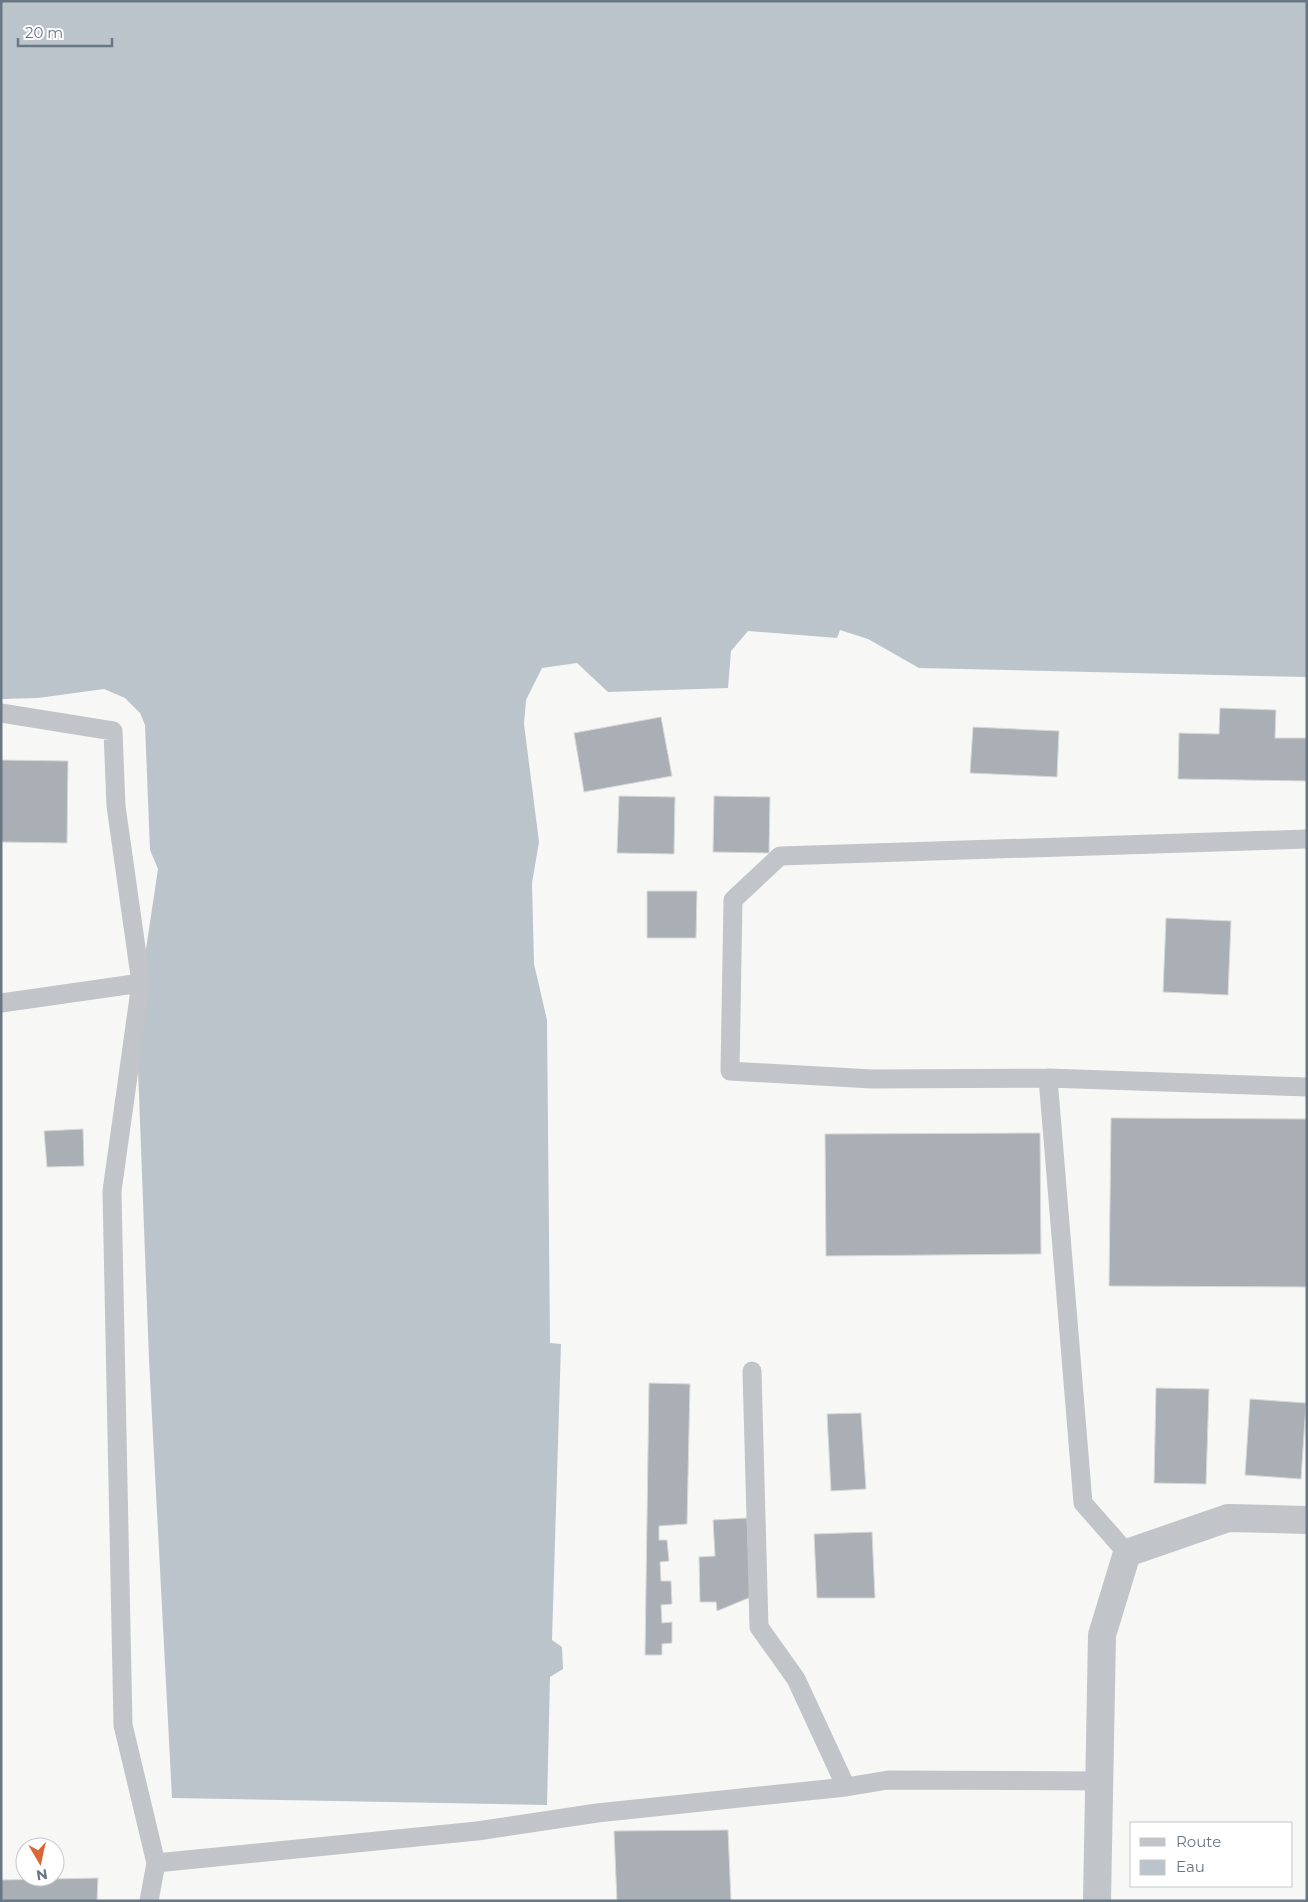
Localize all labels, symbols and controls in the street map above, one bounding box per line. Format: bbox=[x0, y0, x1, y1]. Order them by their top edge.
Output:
scale bar bbox=[18, 15, 111, 47]
text: 20 m bbox=[25, 23, 63, 42]
legend bbox=[1130, 1822, 1293, 1887]
text: Route bbox=[1176, 1832, 1221, 1851]
north arrow bbox=[15, 1837, 65, 1887]
text: Eau bbox=[1176, 1857, 1205, 1876]
text: N bbox=[35, 1865, 49, 1885]

